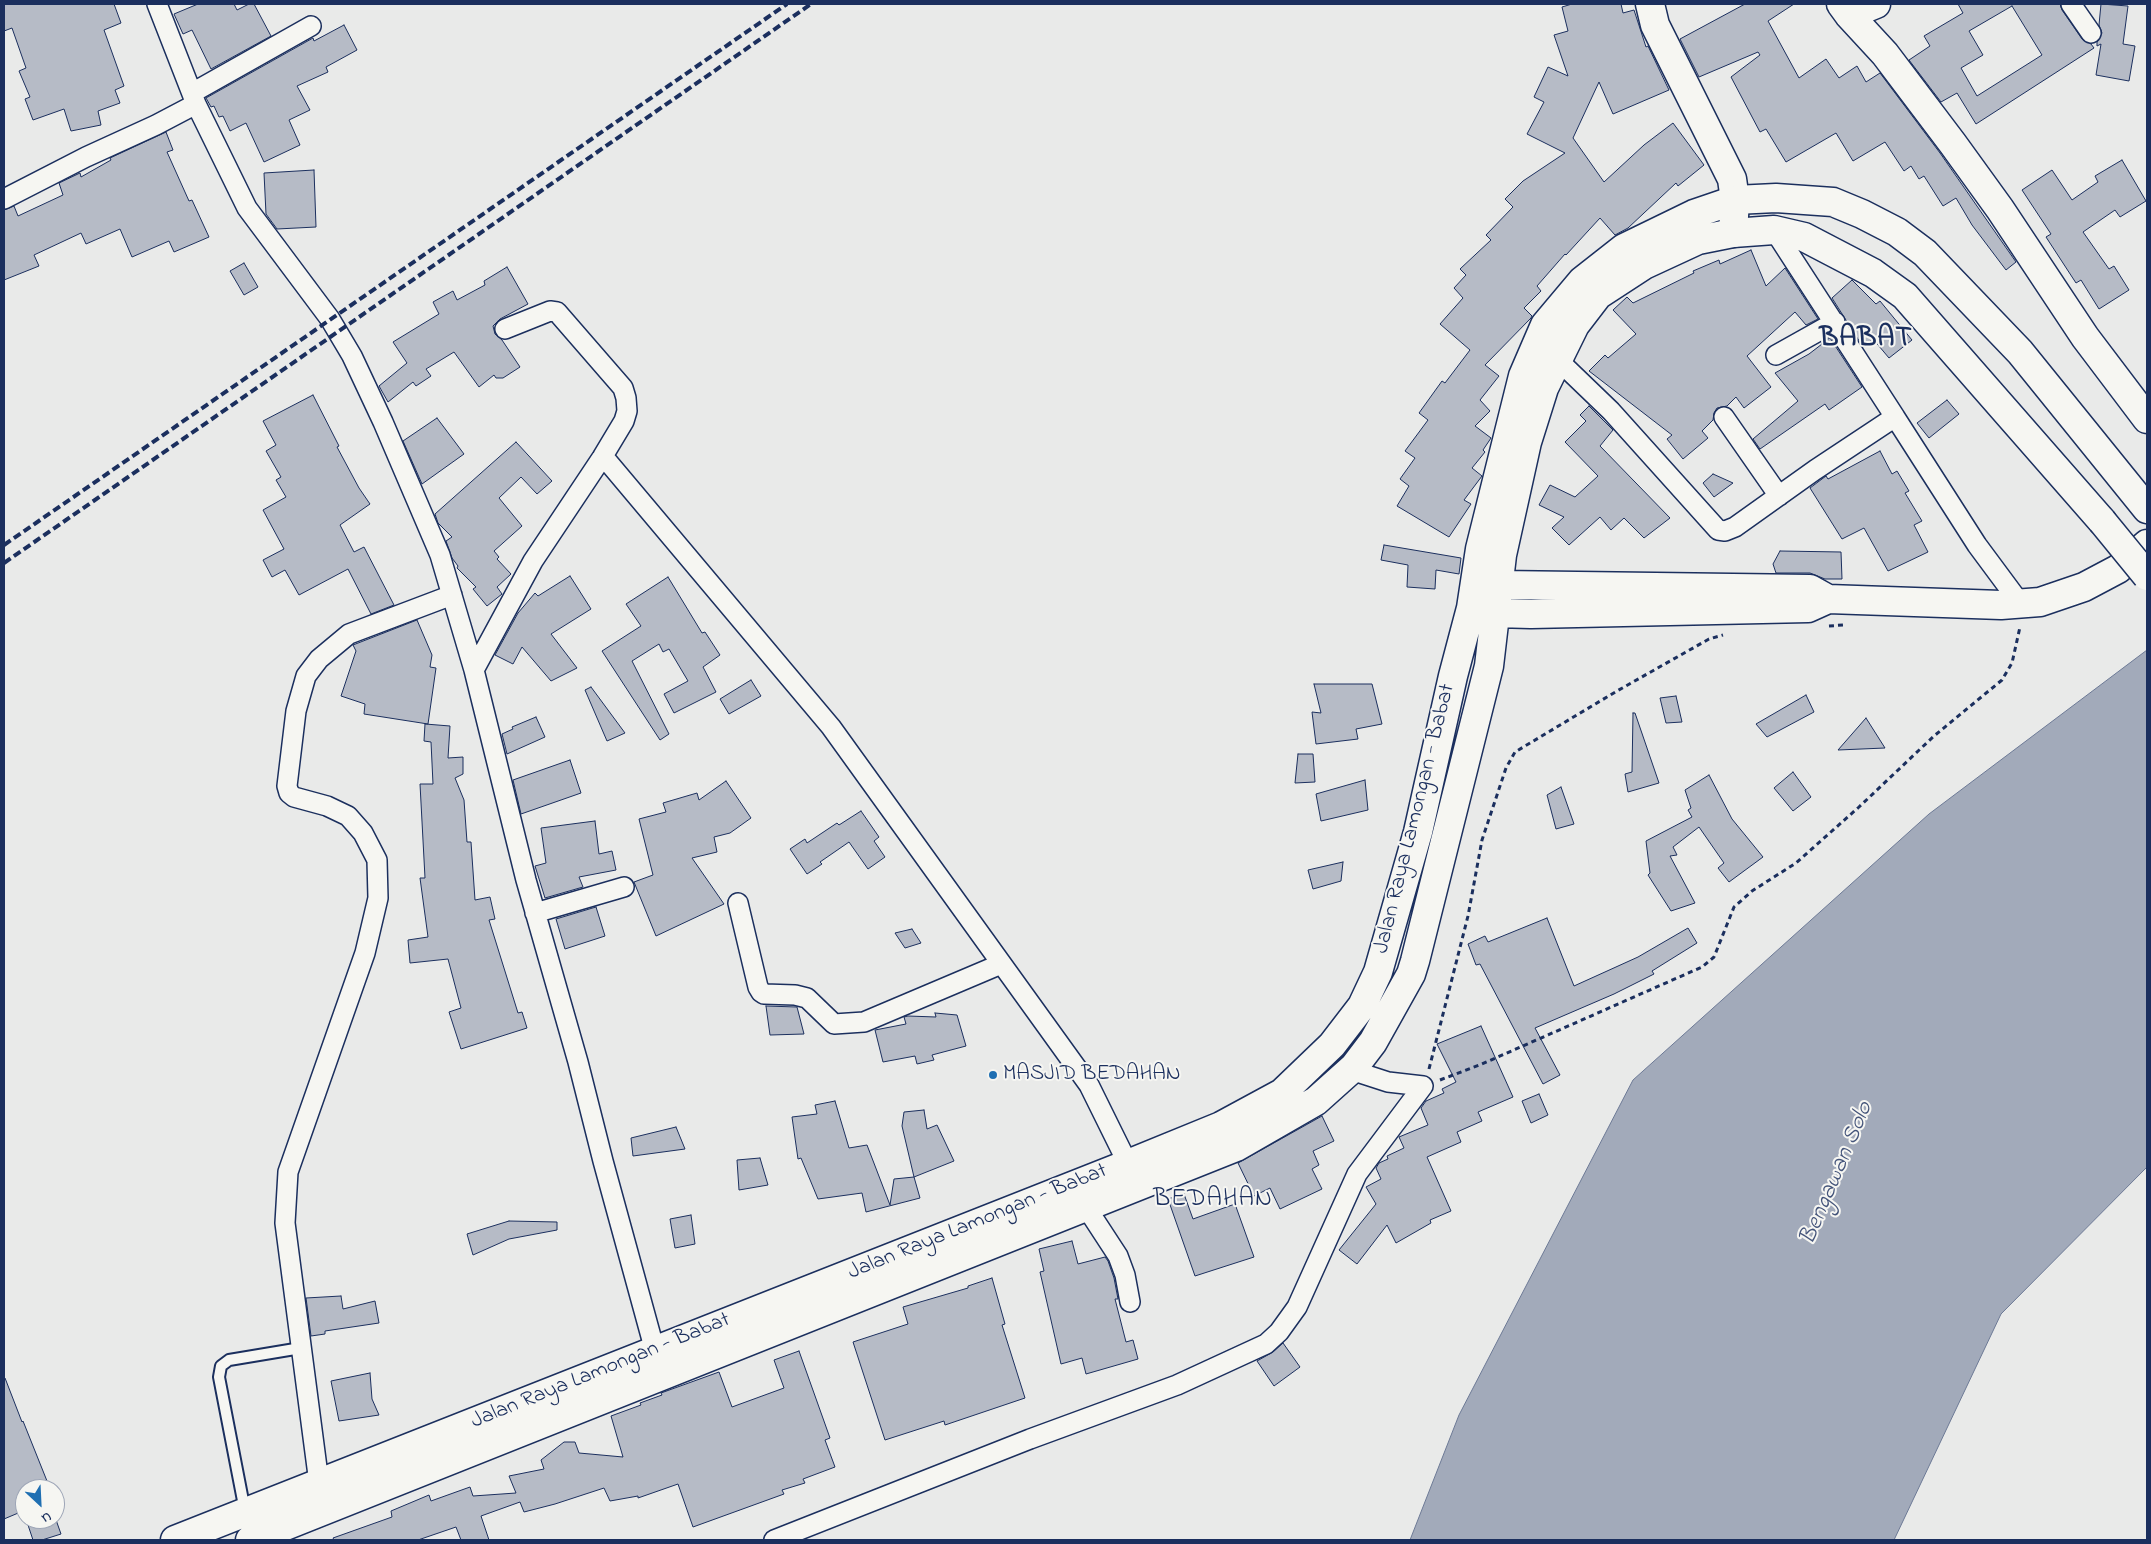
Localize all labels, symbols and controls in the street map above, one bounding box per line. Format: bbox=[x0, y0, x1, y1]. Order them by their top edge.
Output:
district label: BABAT bbox=[1819, 323, 1913, 357]
street label: Jalan Raya Lamongan - Babat bbox=[1370, 681, 1462, 957]
place label: MASJID BEDAHAN bbox=[1003, 1062, 1181, 1088]
marker: MASJID BEDAHAN bbox=[987, 1069, 999, 1081]
water label: Bengawan Solo bbox=[1795, 1098, 1881, 1250]
street label: Jalan Raya Lamongan - Babat bbox=[845, 1159, 1111, 1287]
district label: BEDAHAN bbox=[1152, 1186, 1274, 1216]
street label: Jalan Raya Lamongan - Babat bbox=[468, 1308, 734, 1436]
north arrow bbox=[15, 1479, 65, 1529]
text: U bbox=[38, 1506, 55, 1529]

